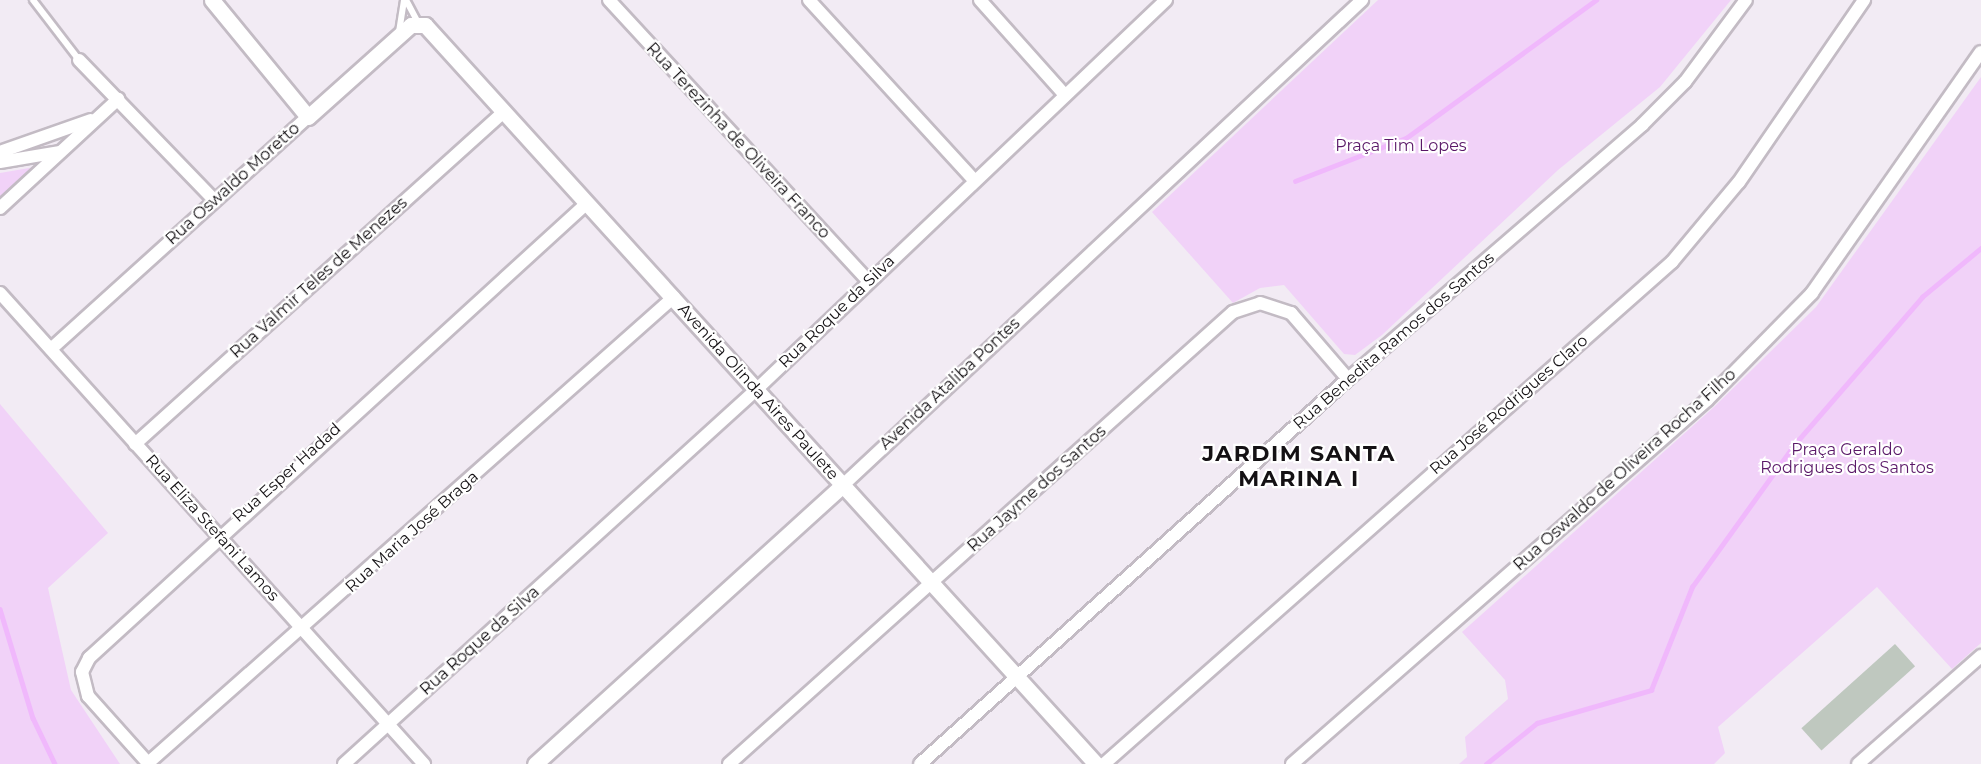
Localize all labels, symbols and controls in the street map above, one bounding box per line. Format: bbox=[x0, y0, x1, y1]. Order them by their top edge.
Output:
street label: Rua Terezinha de Oliveira Franco bbox=[642, 39, 834, 243]
street label: Rua Oswaldo Moretto bbox=[162, 119, 304, 249]
park label: Praça Tim Lopes bbox=[1335, 136, 1467, 156]
street label: Rua Valmir Teles de Menezes bbox=[227, 193, 411, 363]
street label: Rua Benedita Ramos dos Santos bbox=[1290, 248, 1498, 434]
street label: Rua Roque da Silva bbox=[775, 252, 899, 372]
street label: Avenida Olinda Aires Paulete bbox=[674, 300, 842, 484]
street label: Avenida Ataliba Pontes bbox=[876, 314, 1024, 454]
street label: Rua José Rodrigues Claro bbox=[1426, 331, 1592, 479]
street label: Rua Oswaldo de Oliveira Rocha Filho bbox=[1510, 365, 1740, 575]
street label: Rua Esper Hadad bbox=[229, 419, 345, 527]
street label: Rua Jayme dos Santos bbox=[964, 422, 1110, 556]
district label: JARDIM SANTA MARINA I bbox=[1202, 440, 1396, 492]
park label: Praça Geraldo Rodrigues dos Santos bbox=[1760, 440, 1934, 478]
street label: Rua Eliza Stefani Lamos bbox=[141, 451, 283, 605]
street label: Rua Maria José Braga bbox=[342, 467, 482, 597]
street label: Rua Roque da Silva bbox=[416, 582, 544, 700]

